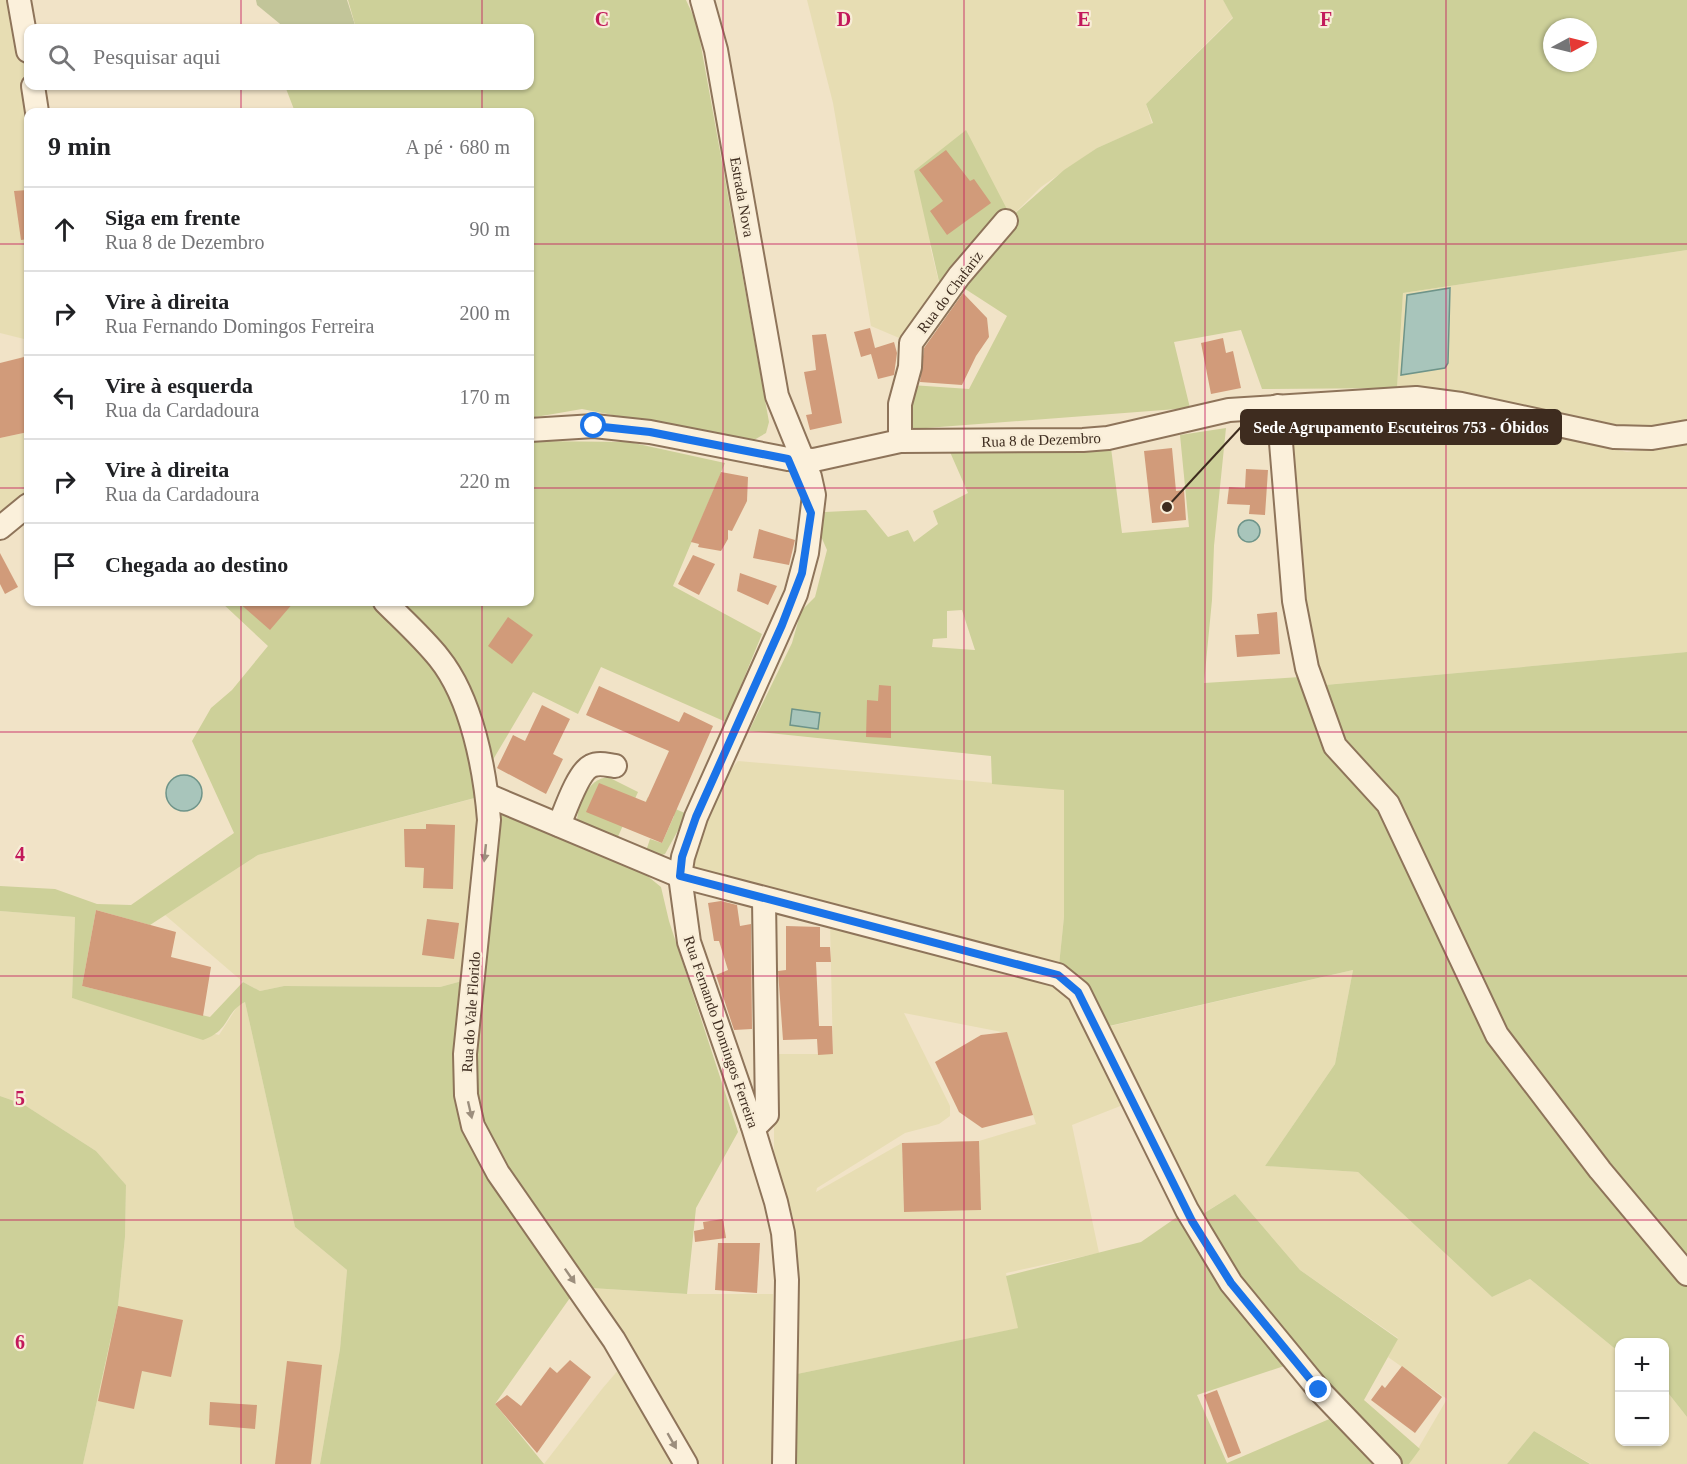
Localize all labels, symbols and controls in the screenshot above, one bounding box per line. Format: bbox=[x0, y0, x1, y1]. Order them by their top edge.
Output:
text: C bbox=[595, 8, 609, 30]
text: D bbox=[837, 8, 851, 30]
text: E bbox=[1077, 8, 1091, 30]
text: F bbox=[1320, 8, 1332, 30]
north arrow bbox=[1543, 18, 1597, 72]
search box bbox=[24, 24, 534, 90]
icon: search bbox=[45, 41, 78, 74]
text: Pesquisar aqui bbox=[93, 44, 221, 69]
text: 9 min bbox=[48, 132, 111, 161]
text: A pé · 680 m bbox=[406, 136, 510, 158]
street label: Estrada Nova bbox=[727, 156, 757, 239]
text: Siga em frente bbox=[105, 205, 240, 230]
icon: ahead bbox=[48, 213, 81, 246]
text: 90 m bbox=[469, 218, 510, 240]
text: Rua 8 de Dezembro bbox=[105, 231, 264, 253]
street label: Rua do Chafariz bbox=[914, 248, 986, 336]
text: Vire à direita bbox=[105, 289, 229, 314]
icon: right bbox=[48, 297, 81, 330]
text: 200 m bbox=[459, 302, 510, 324]
text: Rua Fernando Domingos Ferreira bbox=[105, 315, 374, 337]
text: Vire à esquerda bbox=[105, 373, 253, 398]
icon: left bbox=[48, 381, 81, 414]
text: 170 m bbox=[459, 386, 510, 408]
text: Rua da Cardadoura bbox=[105, 399, 259, 421]
callout: Sede Agrupamento Escuteiros 753 - Óbidos bbox=[1241, 410, 1561, 444]
route start bbox=[580, 412, 606, 438]
text: Sede Agrupamento Escuteiros 753 - Óbidos bbox=[1253, 418, 1549, 437]
street label: Rua 8 de Dezembro bbox=[981, 430, 1101, 450]
text: Vire à direita bbox=[105, 457, 229, 482]
icon: right bbox=[48, 465, 81, 498]
text: 220 m bbox=[459, 470, 510, 492]
text: Rua da Cardadoura bbox=[105, 483, 259, 505]
icon: arrive bbox=[48, 549, 81, 582]
text: Chegada ao destino bbox=[105, 552, 288, 577]
text: 4 bbox=[15, 843, 25, 865]
one-way arrow bbox=[481, 844, 490, 863]
street label: Rua Fernando Domingos Ferreira bbox=[681, 934, 762, 1130]
street label: Rua do Vale Florido bbox=[459, 951, 483, 1073]
text: 5 bbox=[15, 1087, 25, 1109]
one-way arrow bbox=[465, 1101, 475, 1119]
one-way arrow bbox=[564, 1267, 576, 1283]
text: 6 bbox=[15, 1331, 25, 1353]
map controls bbox=[1615, 1338, 1669, 1446]
button: + bbox=[1615, 1338, 1669, 1392]
route end bbox=[1305, 1376, 1331, 1402]
button: − bbox=[1615, 1392, 1669, 1446]
one-way arrow bbox=[667, 1433, 678, 1449]

